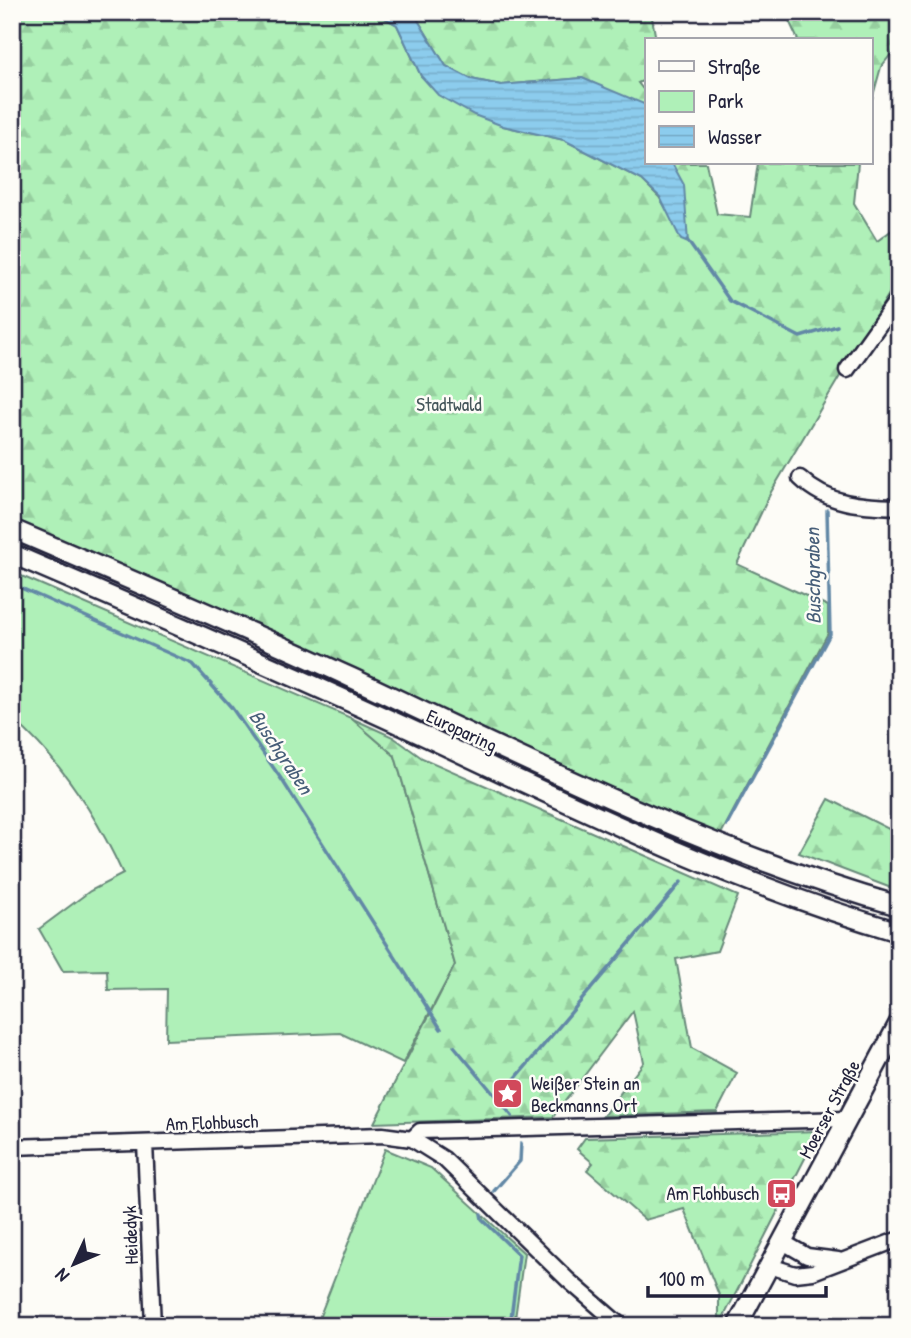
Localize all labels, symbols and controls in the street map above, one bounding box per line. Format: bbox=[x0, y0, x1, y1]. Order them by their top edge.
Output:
legend bbox=[645, 38, 872, 164]
text: Straße bbox=[708, 52, 761, 81]
text: Park bbox=[708, 86, 743, 115]
text: Wasser bbox=[708, 122, 762, 151]
park label: Stadtwald bbox=[416, 391, 482, 417]
water label: Buschgraben bbox=[797, 526, 828, 624]
street label: Europaring bbox=[422, 702, 502, 758]
water label: Buschgraben bbox=[242, 704, 321, 801]
street label: Moerser Straße bbox=[792, 1055, 866, 1163]
place label: Weißer Stein an Beckmanns Ort bbox=[531, 1070, 640, 1118]
place icon: Weißer Stein an Beckmanns Ort bbox=[491, 1077, 525, 1111]
street label: Am Flohbusch bbox=[165, 1107, 259, 1137]
bus stop icon: Am Flohbusch bbox=[765, 1176, 799, 1210]
place label: Am Flohbusch bbox=[667, 1180, 759, 1206]
street label: Heidedyk bbox=[116, 1205, 144, 1265]
north arrow bbox=[38, 1230, 108, 1300]
scale bar bbox=[648, 1254, 827, 1298]
text: N bbox=[49, 1263, 75, 1288]
text: 100 m bbox=[659, 1264, 705, 1293]

